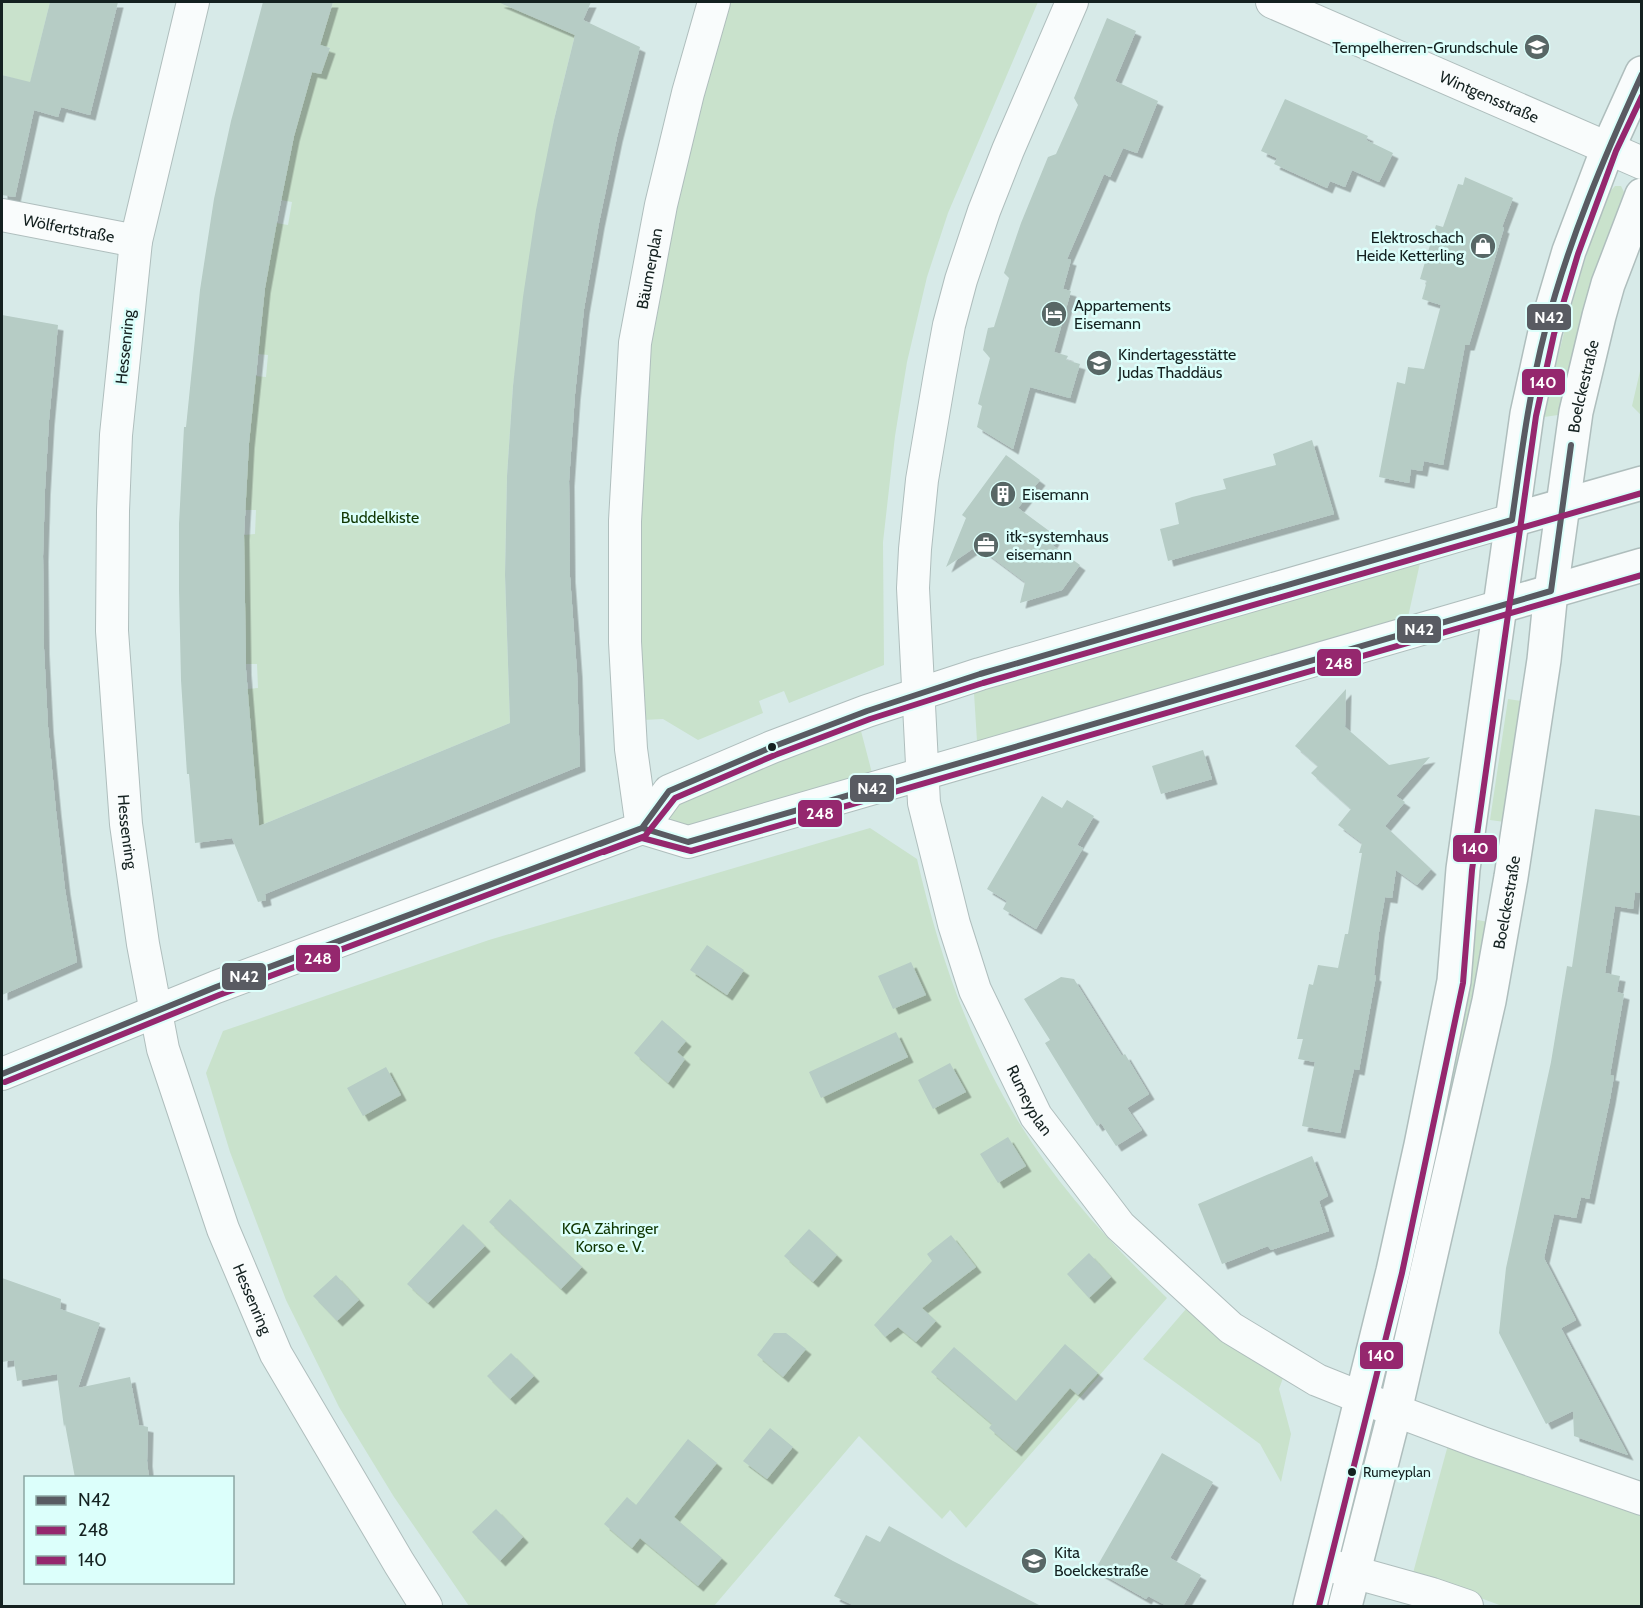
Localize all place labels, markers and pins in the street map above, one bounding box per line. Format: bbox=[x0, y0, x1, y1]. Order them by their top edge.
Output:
school or university icon: Tempelherren-Grundschule bbox=[1522, 32, 1552, 62]
place label: Tempelherren-Grundschule bbox=[1332, 38, 1518, 57]
place label: Elektroschach Heide Ketterling bbox=[1356, 228, 1465, 265]
shop icon: Elektroschach Heide Ketterling bbox=[1468, 231, 1498, 261]
place label: Appartements Eisemann bbox=[1074, 296, 1171, 333]
hotel icon: Appartements Eisemann bbox=[1039, 299, 1069, 329]
place label: Kindertagesstätte Judas Thaddäus bbox=[1117, 345, 1236, 382]
school or university icon: Kindertagesstätte Judas Thaddäus bbox=[1084, 348, 1114, 378]
building icon: Eisemann bbox=[988, 479, 1018, 509]
place label: Eisemann bbox=[1022, 485, 1089, 504]
place label: itk-systemhaus eisemann bbox=[1006, 527, 1109, 564]
office icon: itk-systemhaus eisemann bbox=[971, 530, 1001, 560]
unlabelled marker bbox=[766, 741, 778, 753]
place label: Rumeyplan bbox=[1363, 1463, 1431, 1481]
marker: Rumeyplan bbox=[1346, 1466, 1358, 1478]
place label: Kita Boelckestraße bbox=[1054, 1543, 1149, 1580]
school or university icon: Kita Boelckestraße bbox=[1019, 1546, 1049, 1576]

